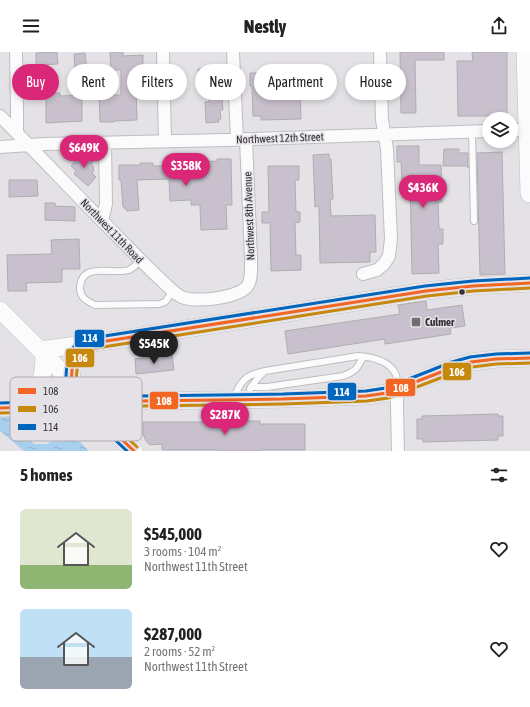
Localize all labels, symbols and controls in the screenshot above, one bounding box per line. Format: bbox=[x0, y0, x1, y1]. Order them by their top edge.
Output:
icon: menu bbox=[20, 15, 42, 37]
icon: share bbox=[488, 15, 510, 37]
text: Nestly bbox=[244, 16, 286, 37]
chip: Buy bbox=[12, 64, 59, 100]
chip: Rent bbox=[67, 64, 119, 100]
chip: Filters bbox=[127, 64, 187, 100]
chip: New bbox=[195, 64, 246, 100]
chip: Apartment bbox=[254, 64, 337, 100]
chip: House bbox=[345, 64, 406, 100]
map controls bbox=[482, 112, 518, 148]
button: layers bbox=[482, 112, 518, 148]
street label: Northwest 12th Street bbox=[236, 130, 324, 146]
pin: $649K bbox=[56, 135, 112, 169]
text: $649K bbox=[69, 140, 99, 155]
pin: $358K bbox=[158, 153, 214, 187]
text: $358K bbox=[171, 158, 201, 173]
street label: Northwest 8th Avenue bbox=[241, 171, 257, 261]
pin: $436K bbox=[395, 175, 451, 209]
text: $436K bbox=[408, 180, 438, 195]
street label: Northwest 11th Road bbox=[78, 196, 146, 266]
unlabelled marker bbox=[457, 287, 467, 297]
marker: Culmer bbox=[410, 316, 422, 328]
place label: Culmer bbox=[425, 316, 455, 328]
line badge: 114 bbox=[74, 329, 105, 348]
pin: $545K bbox=[126, 331, 182, 365]
text: 114 bbox=[82, 332, 98, 344]
text: $545K bbox=[139, 336, 169, 351]
line badge: 106 bbox=[65, 348, 95, 368]
text: 106 bbox=[72, 352, 88, 364]
line badge: 106 bbox=[442, 362, 472, 381]
text: 106 bbox=[449, 366, 465, 378]
legend bbox=[10, 377, 142, 441]
line badge: 108 bbox=[385, 378, 416, 397]
line badge: 114 bbox=[327, 382, 357, 401]
text: 108 bbox=[393, 382, 409, 394]
text: 108 bbox=[43, 385, 59, 397]
text: 114 bbox=[334, 386, 350, 398]
line badge: 108 bbox=[149, 391, 179, 410]
text: 108 bbox=[156, 395, 172, 407]
pin: $287K bbox=[197, 402, 253, 436]
text: 106 bbox=[43, 403, 59, 415]
text: $287K bbox=[210, 407, 240, 422]
text: 114 bbox=[43, 421, 59, 433]
icon: filters bbox=[488, 464, 510, 486]
text: 5 homes bbox=[20, 465, 73, 485]
text: $545,000 bbox=[144, 524, 202, 544]
icon: home bbox=[52, 525, 100, 573]
icon: heart bbox=[488, 538, 510, 560]
text: 3 rooms · 104 m² bbox=[144, 544, 221, 559]
text: Northwest 11th Street bbox=[144, 559, 248, 574]
text: $287,000 bbox=[144, 624, 202, 644]
icon: home bbox=[52, 625, 100, 673]
icon: heart bbox=[488, 638, 510, 660]
text: 2 rooms · 52 m² bbox=[144, 644, 215, 659]
text: Northwest 11th Street bbox=[144, 659, 248, 674]

